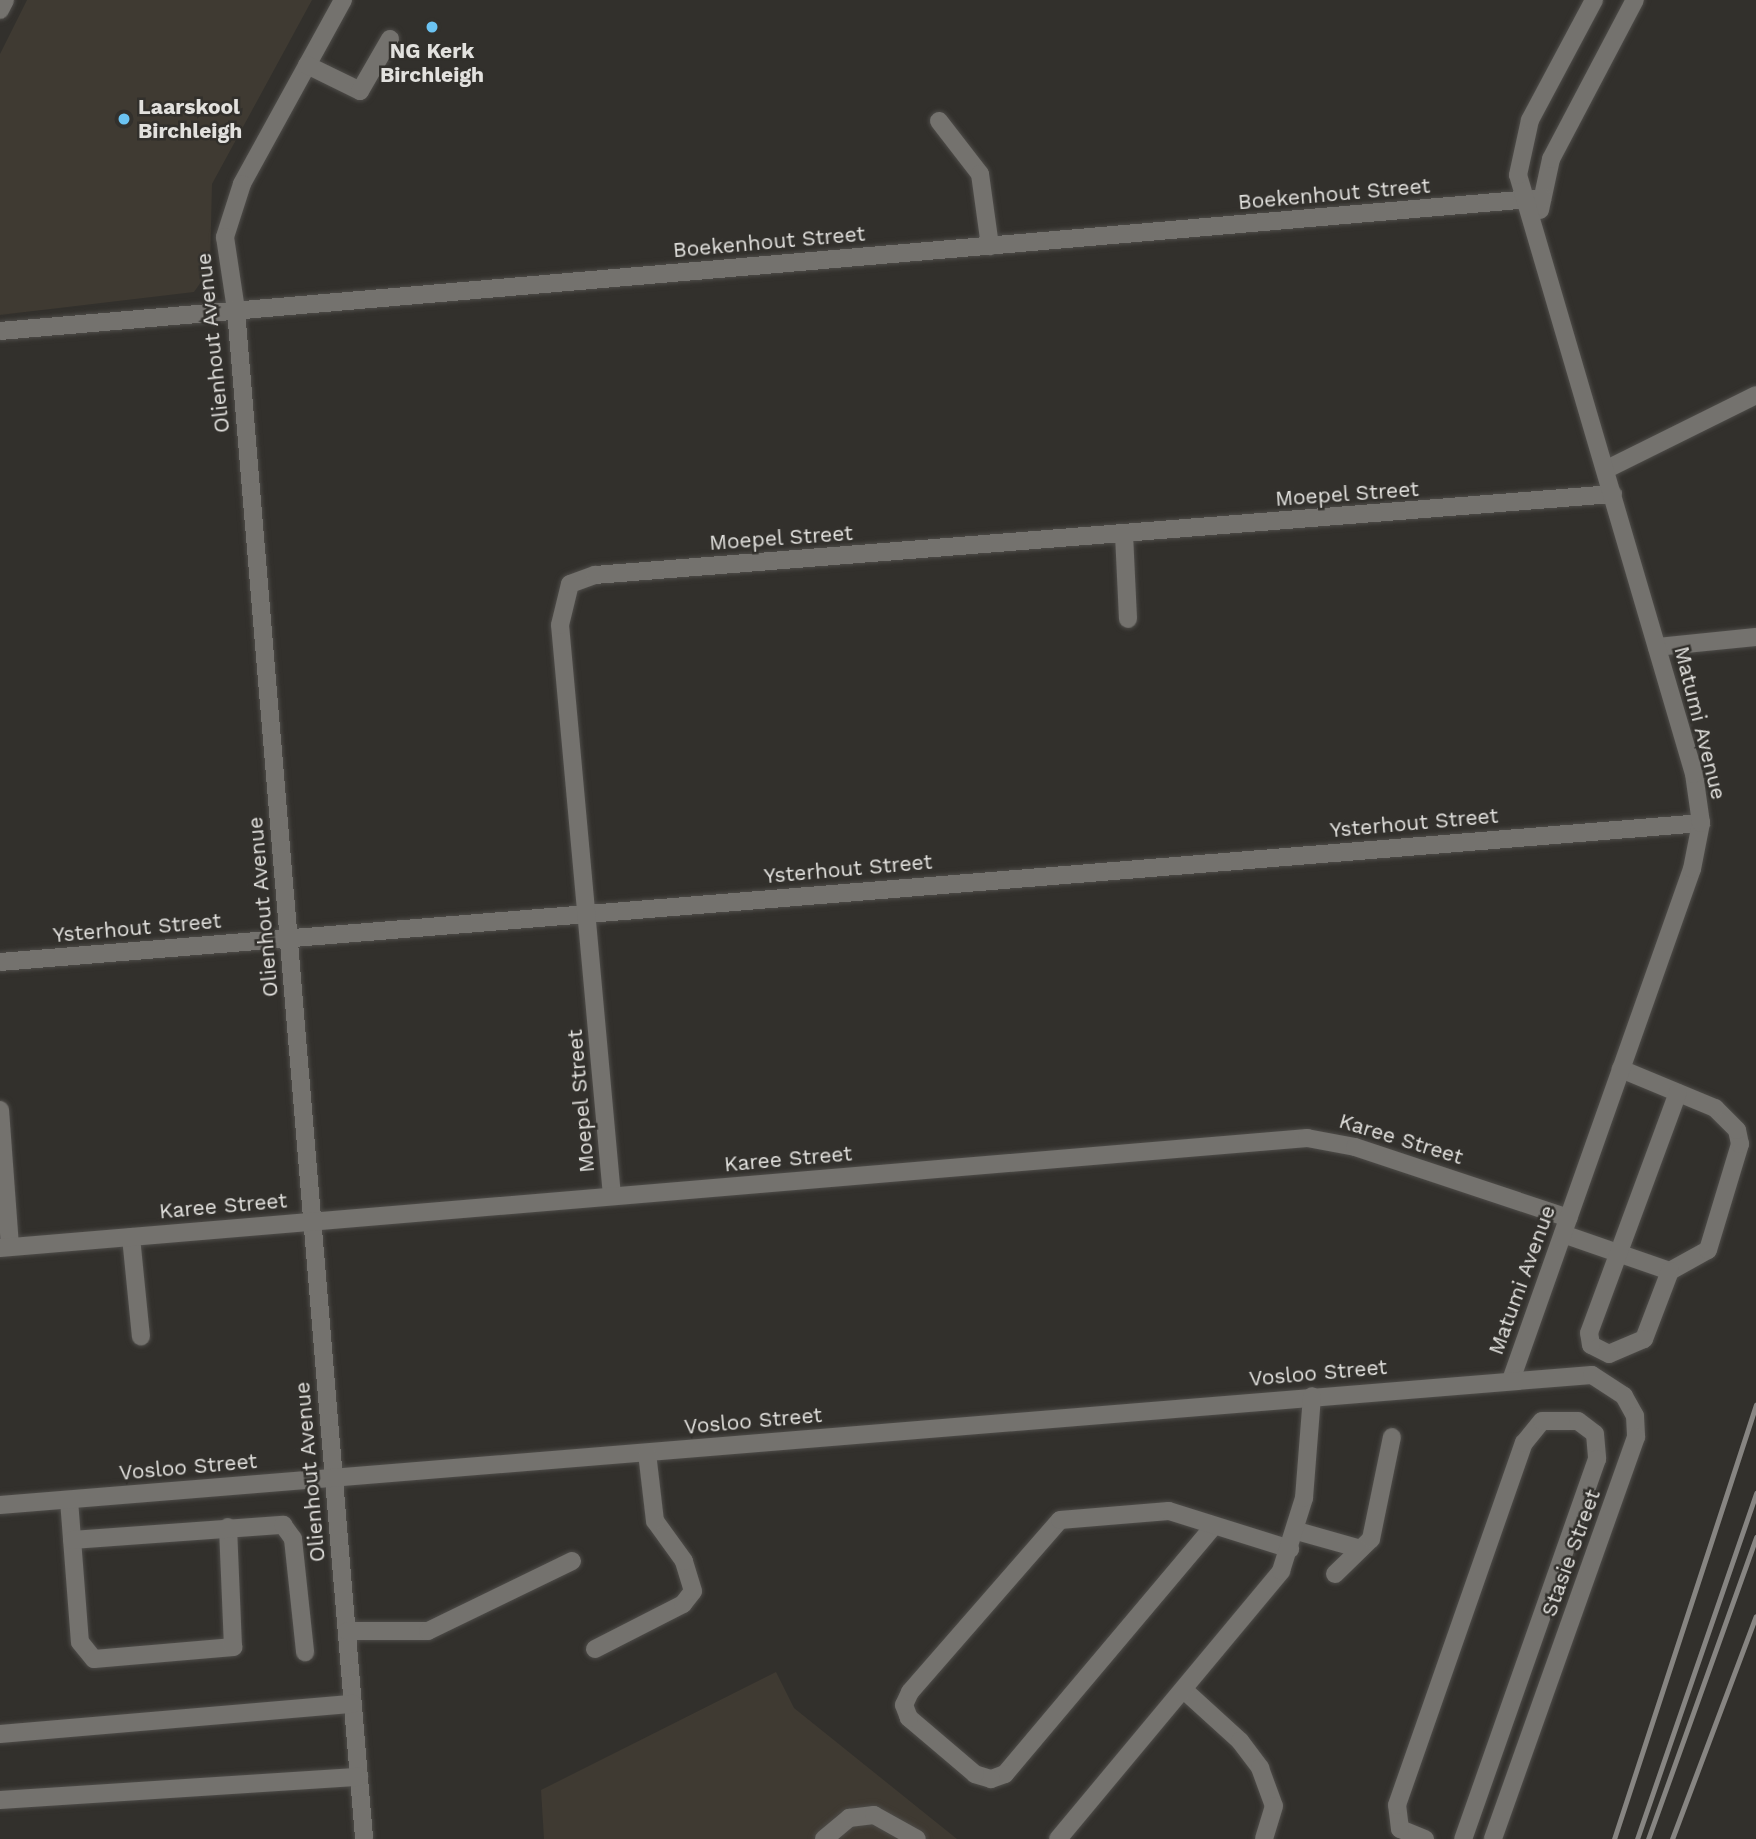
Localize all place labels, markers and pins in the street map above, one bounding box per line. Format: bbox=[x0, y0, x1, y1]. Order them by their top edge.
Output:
marker: NG Kerk Birchleigh bbox=[424, 19, 440, 35]
place label: NG Kerk Birchleigh bbox=[380, 38, 484, 88]
place label: Laarskool Birchleigh bbox=[138, 94, 242, 144]
marker: Laarskool Birchleigh bbox=[116, 111, 132, 127]

